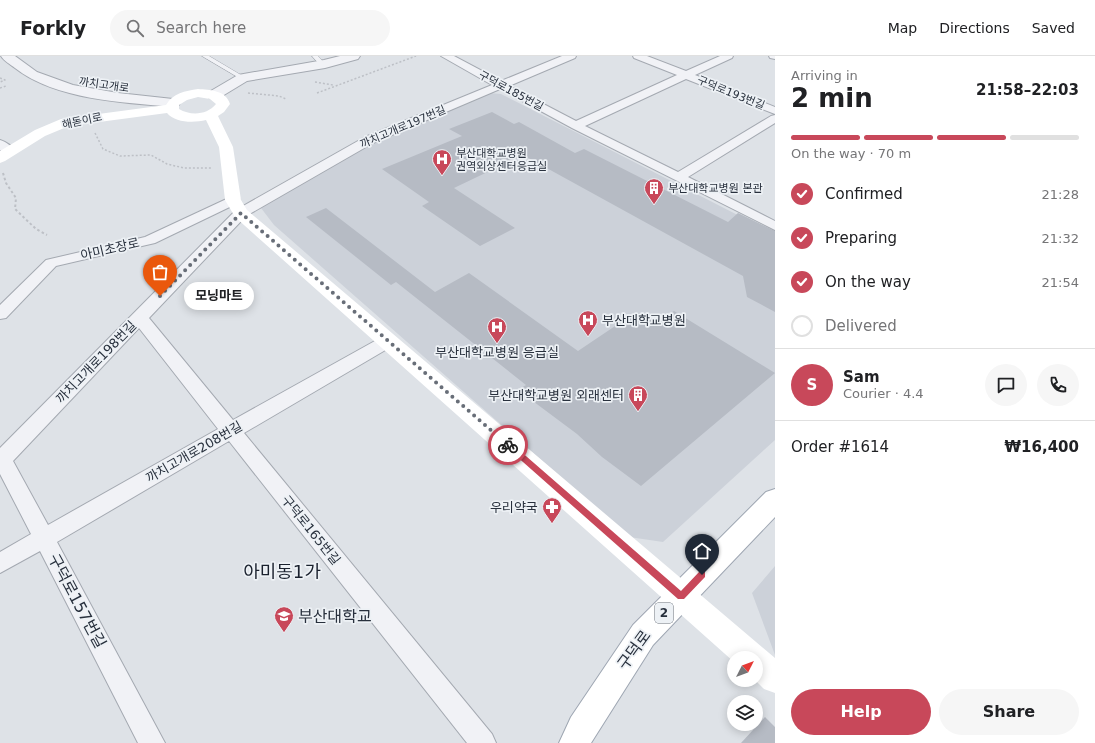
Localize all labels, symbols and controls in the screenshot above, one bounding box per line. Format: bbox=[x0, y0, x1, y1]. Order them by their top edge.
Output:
search box bbox=[110, 10, 390, 46]
text: Forkly bbox=[20, 17, 86, 39]
icon: search bbox=[124, 17, 146, 39]
text: Search here bbox=[156, 19, 246, 37]
text: Map bbox=[888, 20, 917, 36]
text: Directions bbox=[939, 20, 1010, 36]
text: Saved bbox=[1032, 20, 1075, 36]
street label: 구덕로185번길 bbox=[476, 68, 546, 114]
text: Arriving in bbox=[791, 68, 858, 83]
street label: 구덕로193번길 bbox=[695, 74, 767, 112]
street label: 까치고개로 bbox=[78, 75, 130, 95]
text: 21:58–22:03 bbox=[976, 81, 1079, 99]
text: 2 min bbox=[791, 83, 873, 113]
street label: 까치고개로197번길 bbox=[358, 103, 448, 151]
street label: 해돋이로 bbox=[61, 110, 103, 132]
text: On the way · 70 m bbox=[791, 146, 911, 161]
place label: 부산대학교병원 권역외상센터응급실 bbox=[456, 147, 547, 173]
hospital icon: 부산대학교병원 권역외상센터응급실 bbox=[431, 148, 453, 176]
building icon: 부산대학교병원 본관 bbox=[643, 177, 665, 205]
place label: 부산대학교병원 본관 bbox=[668, 182, 763, 195]
icon: check bbox=[791, 183, 813, 205]
text: Confirmed bbox=[825, 185, 903, 203]
text: 21:28 bbox=[1042, 187, 1079, 202]
icon: check bbox=[791, 227, 813, 249]
text: Preparing bbox=[825, 229, 897, 247]
text: 21:32 bbox=[1042, 231, 1079, 246]
street label: 아미초장로 bbox=[79, 235, 141, 263]
pin bbox=[143, 255, 177, 296]
icon: bag bbox=[149, 261, 171, 283]
icon: check bbox=[791, 271, 813, 293]
text: On the way bbox=[825, 273, 911, 291]
text: 21:54 bbox=[1042, 275, 1079, 290]
callout: 모닝마트 bbox=[184, 282, 254, 310]
text: 모닝마트 bbox=[195, 288, 243, 303]
hospital icon: 부산대학교병원 bbox=[577, 309, 599, 337]
place label: 부산대학교병원 bbox=[602, 313, 686, 328]
hospital icon: 부산대학교병원 응급실 bbox=[486, 316, 508, 344]
text: Delivered bbox=[825, 317, 897, 335]
street label: 까치고개로198번길 bbox=[53, 318, 139, 406]
place label: 부산대학교병원 응급실 bbox=[435, 345, 559, 360]
button: chat bbox=[985, 364, 1027, 406]
button: phone bbox=[1037, 364, 1079, 406]
text: Sam bbox=[843, 368, 880, 386]
text: S bbox=[807, 376, 817, 394]
building icon: 부산대학교병원 외래센터 bbox=[627, 384, 649, 412]
text: Courier · 4.4 bbox=[843, 386, 924, 401]
place label: 부산대학교병원 외래센터 bbox=[488, 388, 624, 403]
street label: 까치고개로208번길 bbox=[143, 418, 245, 486]
courier bbox=[488, 425, 528, 465]
icon: bike bbox=[497, 434, 519, 456]
text: Order #1614 bbox=[791, 438, 889, 456]
text: ₩16,400 bbox=[1005, 438, 1079, 456]
street label: 구덕로165번길 bbox=[279, 492, 343, 568]
pharmacy icon: 우리약국 bbox=[541, 496, 563, 524]
place label: 우리약국 bbox=[490, 500, 538, 515]
pin bbox=[685, 534, 719, 575]
icon: home bbox=[691, 540, 713, 562]
street label: 구덕로157번길 bbox=[44, 551, 110, 651]
district label: 아미동1가 bbox=[243, 561, 321, 582]
road number: 2 bbox=[655, 603, 673, 623]
school or university icon: 부산대학교 bbox=[273, 605, 295, 633]
place label: 부산대학교 bbox=[298, 607, 372, 626]
street label: 구덕로 bbox=[613, 626, 655, 673]
north arrow bbox=[727, 651, 763, 687]
map controls bbox=[727, 651, 763, 731]
button: Help bbox=[791, 689, 931, 735]
button: Share bbox=[939, 689, 1079, 735]
button: layers bbox=[727, 695, 763, 731]

